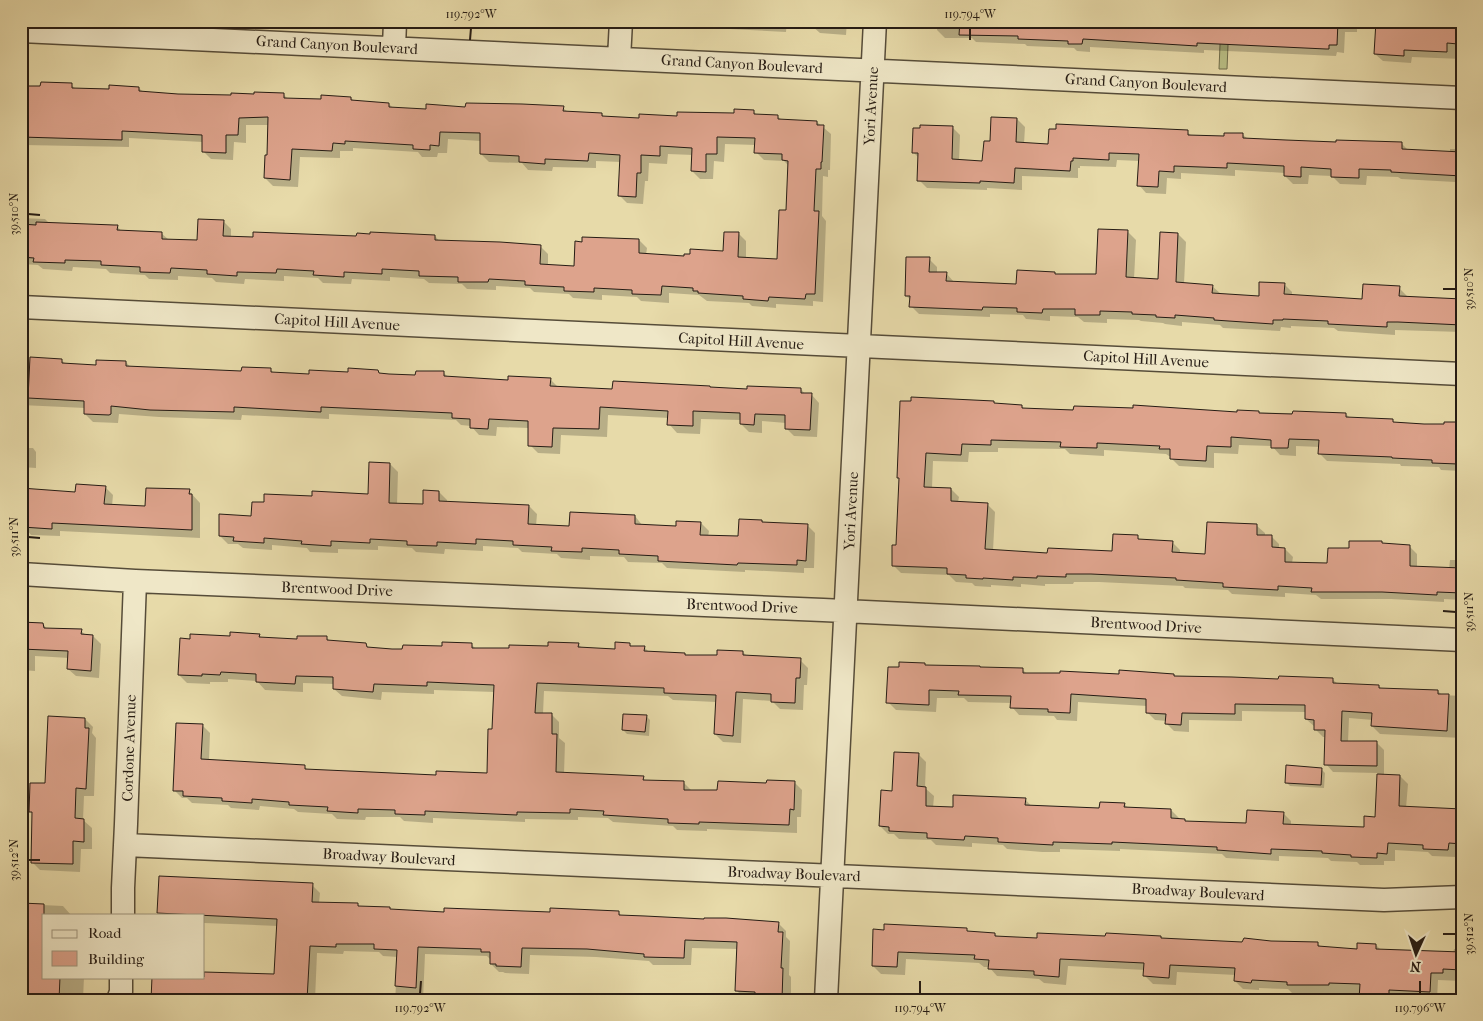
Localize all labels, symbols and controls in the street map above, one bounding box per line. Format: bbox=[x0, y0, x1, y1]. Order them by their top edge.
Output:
text: 119.792°W bbox=[446, 7, 498, 21]
text: 119.794°W bbox=[944, 7, 997, 21]
street label: Grand Canyon Boulevard bbox=[256, 32, 419, 58]
street label: Grand Canyon Boulevard bbox=[661, 51, 824, 77]
street label: Yori Avenue bbox=[860, 66, 882, 147]
street label: Grand Canyon Boulevard bbox=[1065, 70, 1228, 96]
text: 39.510°N bbox=[7, 193, 21, 235]
text: 39.510°N bbox=[1462, 268, 1476, 310]
street label: Capitol Hill Avenue bbox=[274, 310, 401, 334]
street label: Capitol Hill Avenue bbox=[678, 329, 805, 353]
street label: Capitol Hill Avenue bbox=[1083, 347, 1210, 371]
street label: Yori Avenue bbox=[840, 471, 862, 552]
text: 39.511°N bbox=[7, 517, 21, 557]
street label: Brentwood Drive bbox=[281, 578, 394, 600]
text: 39.511°N bbox=[1462, 592, 1476, 632]
street label: Brentwood Drive bbox=[686, 595, 799, 617]
street label: Brentwood Drive bbox=[1090, 613, 1203, 637]
street label: Cordone Avenue bbox=[118, 694, 140, 802]
text: 39.512°N bbox=[7, 839, 21, 881]
street label: Broadway Boulevard bbox=[322, 845, 457, 870]
street label: Broadway Boulevard bbox=[727, 863, 862, 885]
street label: Broadway Boulevard bbox=[1131, 880, 1266, 905]
text: 39.512°N bbox=[1462, 913, 1476, 955]
legend bbox=[42, 914, 205, 978]
text: Road bbox=[88, 924, 122, 942]
north arrow bbox=[1390, 928, 1440, 978]
text: Building bbox=[88, 950, 145, 968]
text: N bbox=[1409, 958, 1421, 975]
text: 119.792°W bbox=[395, 1001, 447, 1015]
text: 119.794°W bbox=[894, 1001, 947, 1015]
text: 119.796°W bbox=[1394, 1001, 1447, 1015]

